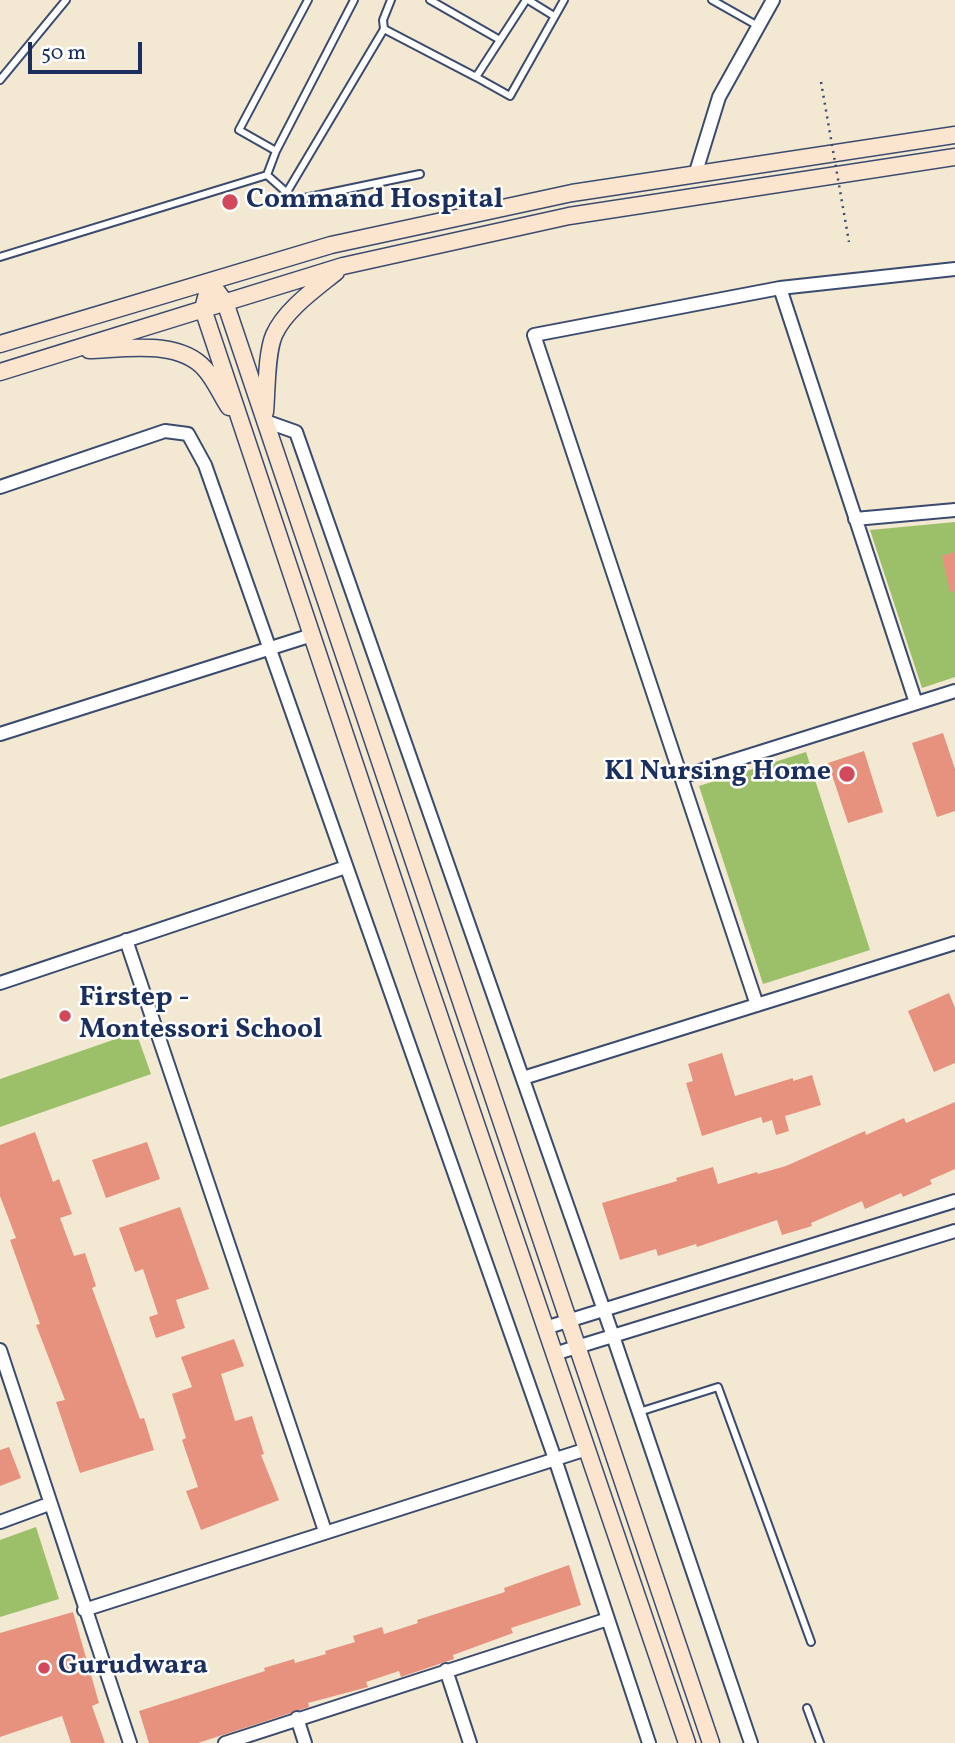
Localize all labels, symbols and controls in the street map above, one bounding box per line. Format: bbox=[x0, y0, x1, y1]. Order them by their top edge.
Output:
scale bar bbox=[32, 28, 145, 72]
text: 50 m bbox=[41, 39, 86, 68]
place label: Command Hospital bbox=[246, 185, 503, 219]
marker: Command Hospital bbox=[220, 192, 240, 212]
place label: Kl Nursing Home bbox=[604, 757, 831, 791]
marker: Kl Nursing Home bbox=[837, 764, 857, 784]
place label: Firstep - Montessori School bbox=[79, 983, 322, 1049]
marker: Firstep - Montessori School bbox=[57, 1008, 73, 1024]
place label: Gurudwara bbox=[58, 1651, 208, 1685]
marker: Gurudwara bbox=[36, 1660, 52, 1676]

